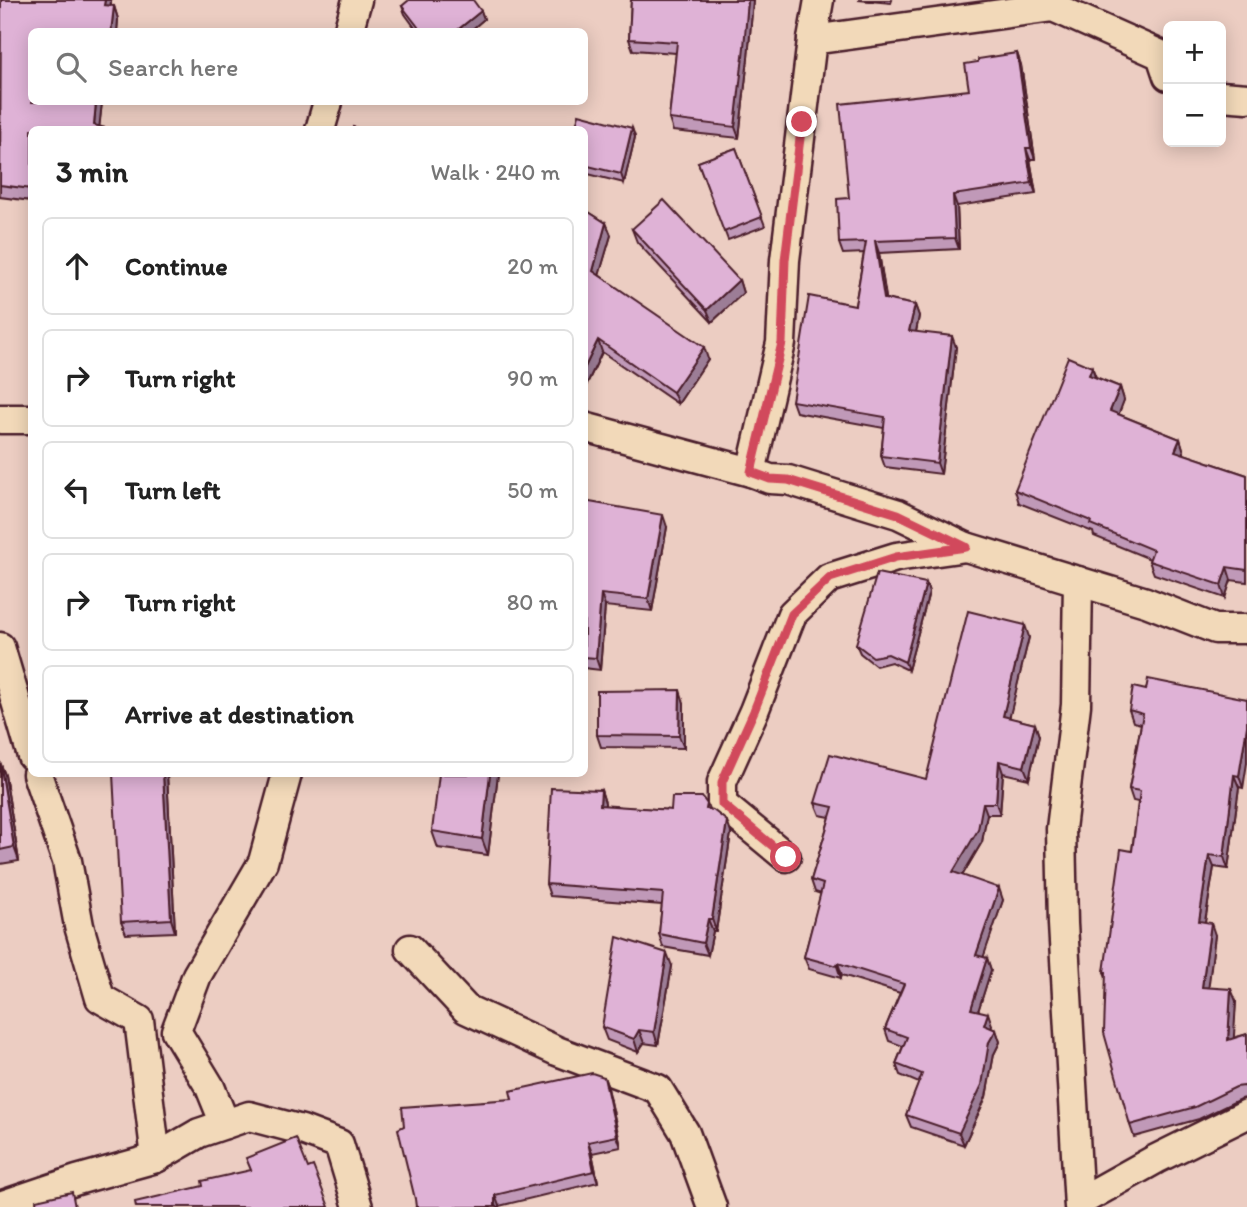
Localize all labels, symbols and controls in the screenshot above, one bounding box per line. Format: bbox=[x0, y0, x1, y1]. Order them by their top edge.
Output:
map controls bbox=[1163, 21, 1226, 147]
button: + bbox=[1163, 21, 1226, 84]
search box bbox=[28, 28, 588, 105]
icon: search bbox=[52, 48, 90, 86]
text: Search here bbox=[108, 51, 238, 83]
button: − bbox=[1163, 84, 1226, 147]
route end bbox=[786, 106, 817, 137]
text: 3 min bbox=[56, 153, 128, 190]
text: Walk · 240 m bbox=[430, 158, 560, 186]
icon: ahead bbox=[58, 247, 96, 285]
text: Continue bbox=[125, 250, 228, 282]
text: 20 m bbox=[507, 252, 558, 280]
icon: right bbox=[58, 359, 96, 397]
text: Turn right bbox=[125, 362, 236, 394]
text: 90 m bbox=[507, 364, 558, 392]
icon: left bbox=[58, 471, 96, 509]
text: Turn left bbox=[125, 474, 221, 506]
text: 50 m bbox=[507, 476, 558, 504]
icon: right bbox=[58, 583, 96, 621]
text: Turn right bbox=[125, 586, 236, 618]
text: 80 m bbox=[507, 588, 558, 616]
icon: arrive bbox=[58, 695, 96, 733]
text: Arrive at destination bbox=[125, 698, 354, 730]
route start bbox=[770, 841, 801, 872]

